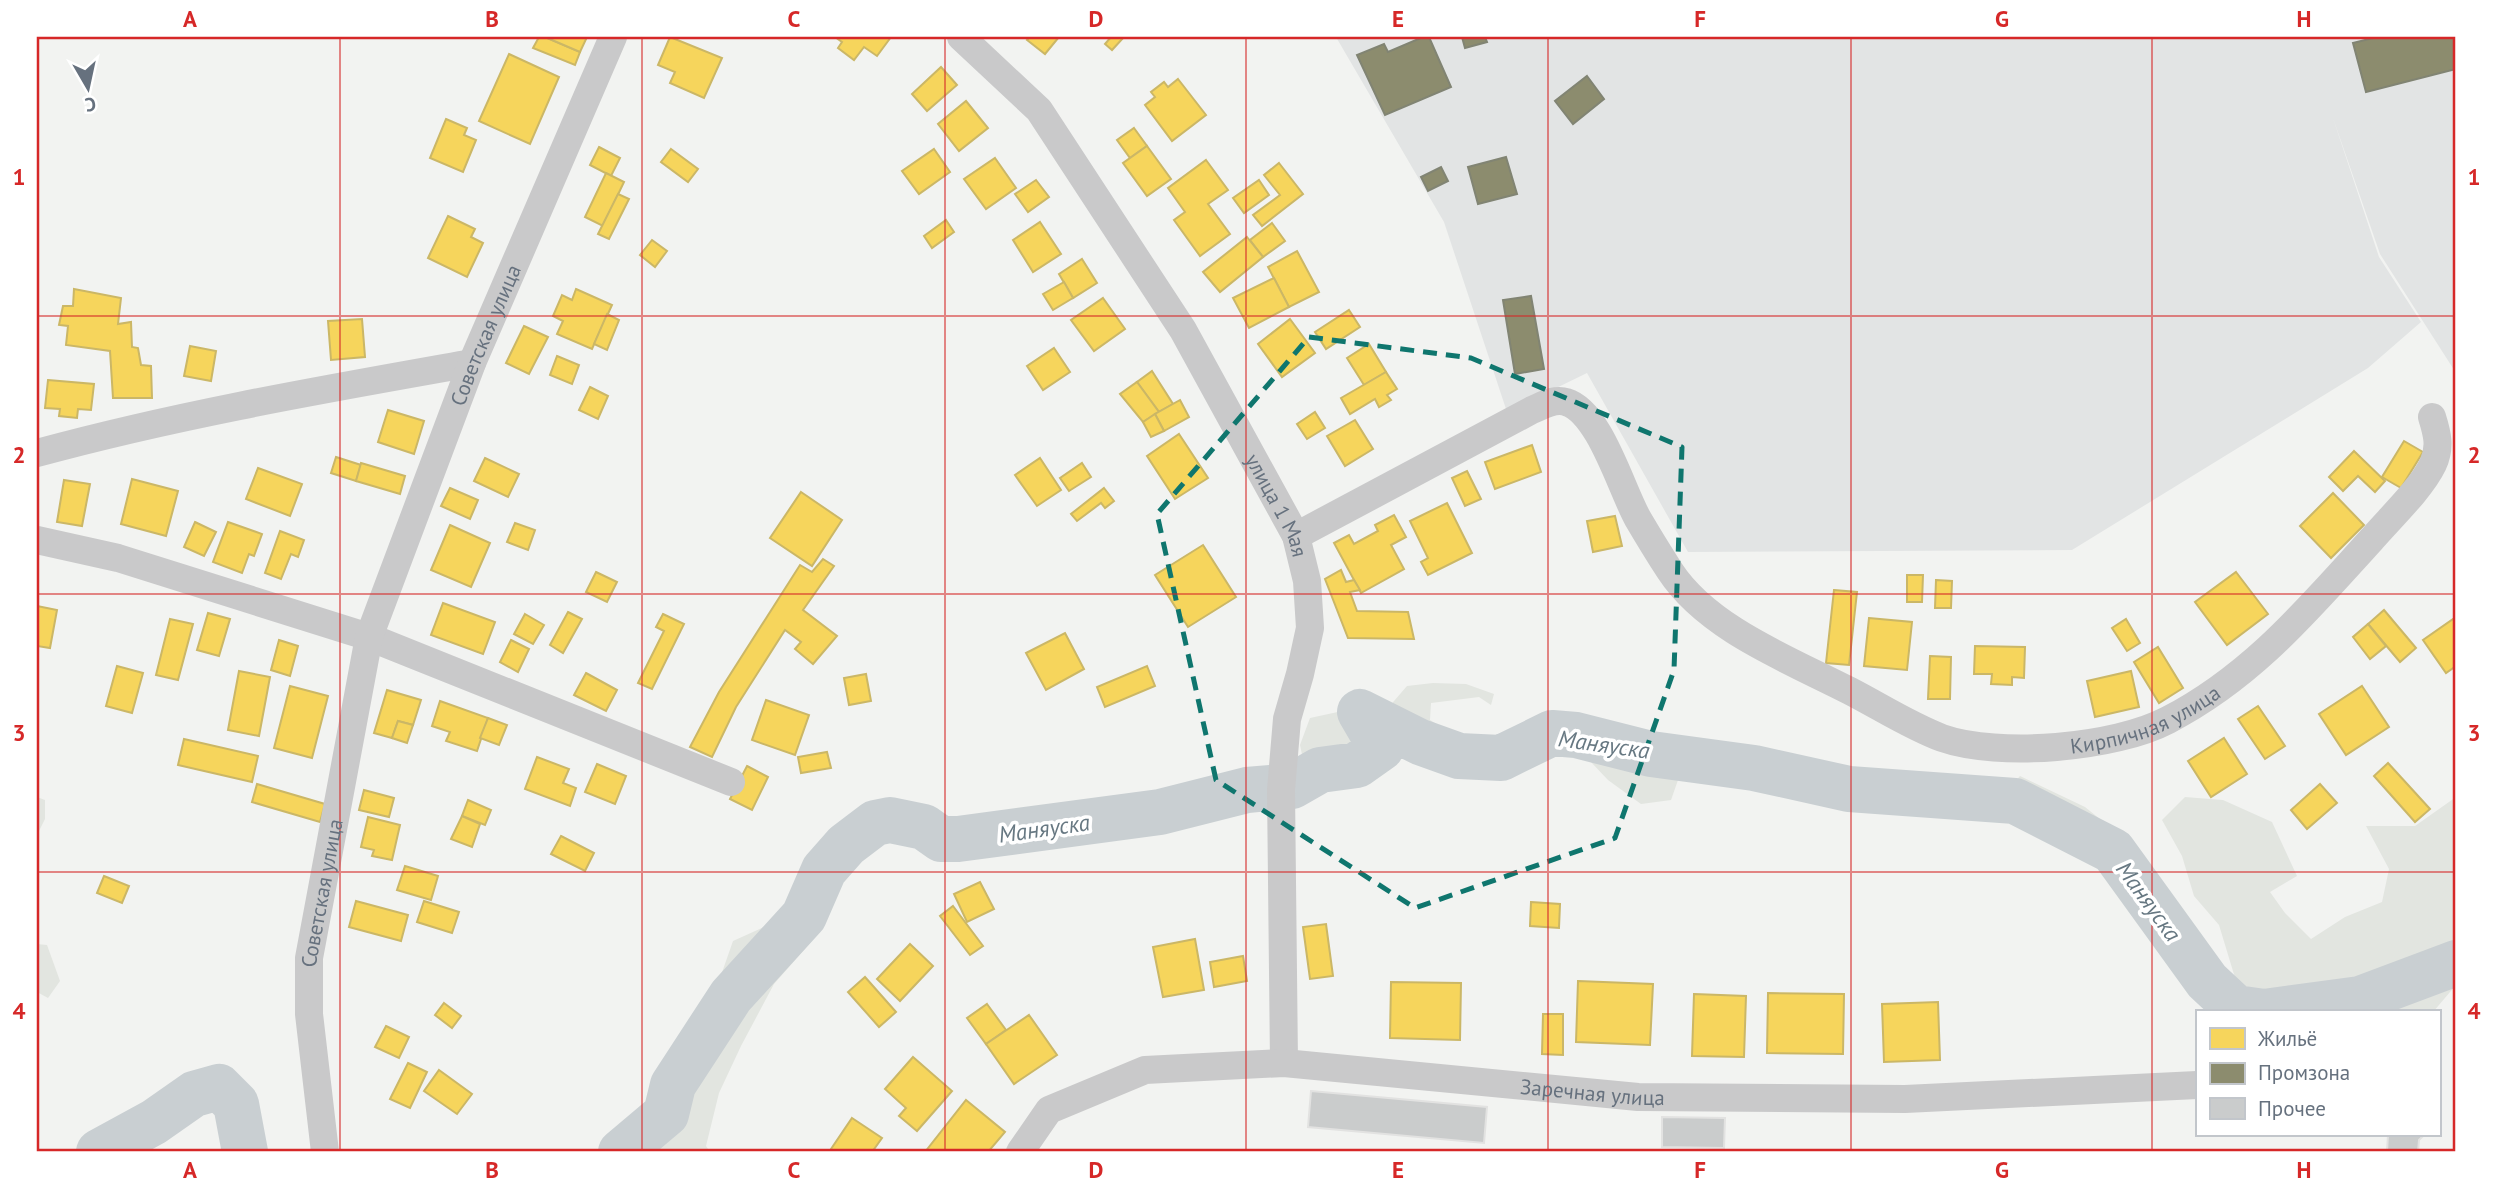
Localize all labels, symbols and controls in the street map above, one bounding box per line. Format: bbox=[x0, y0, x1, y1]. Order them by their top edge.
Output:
text: A bbox=[183, 4, 197, 33]
text: B bbox=[485, 4, 499, 33]
text: C bbox=[788, 4, 801, 33]
text: D bbox=[1089, 4, 1103, 33]
text: E bbox=[1392, 4, 1404, 33]
text: F bbox=[1694, 4, 1706, 33]
text: G bbox=[1995, 4, 2009, 33]
text: H bbox=[2297, 4, 2311, 33]
north arrow bbox=[52, 52, 122, 122]
text: С bbox=[83, 92, 98, 118]
text: 1 bbox=[12, 162, 26, 191]
text: 1 bbox=[2467, 162, 2481, 191]
street label: Советская улица bbox=[444, 260, 527, 409]
text: 2 bbox=[12, 440, 26, 469]
text: 2 bbox=[2467, 440, 2481, 469]
street label: улица 1 Мая bbox=[1240, 449, 1314, 559]
street label: Кирпичная улица bbox=[2069, 679, 2225, 759]
text: 3 bbox=[12, 718, 26, 747]
text: 3 bbox=[2467, 718, 2481, 747]
water label: Маняуска bbox=[1556, 723, 1652, 765]
water label: Маняуска bbox=[996, 807, 1092, 849]
street label: Советская улица bbox=[296, 816, 348, 967]
water label: Маняуска bbox=[2110, 855, 2188, 947]
text: 4 bbox=[12, 996, 26, 1025]
text: 4 bbox=[2467, 996, 2481, 1025]
legend bbox=[2196, 1010, 2440, 1136]
text: Жильё bbox=[2257, 1025, 2317, 1052]
text: Промзона bbox=[2258, 1059, 2350, 1086]
street label: Заречная улица bbox=[1519, 1072, 1665, 1111]
text: Прочее bbox=[2258, 1095, 2326, 1122]
text: A bbox=[183, 1155, 197, 1184]
text: B bbox=[485, 1155, 499, 1184]
text: C bbox=[788, 1155, 801, 1184]
text: D bbox=[1089, 1155, 1103, 1184]
text: E bbox=[1392, 1155, 1404, 1184]
text: F bbox=[1694, 1155, 1706, 1184]
text: G bbox=[1995, 1155, 2009, 1184]
text: H bbox=[2297, 1155, 2311, 1184]

